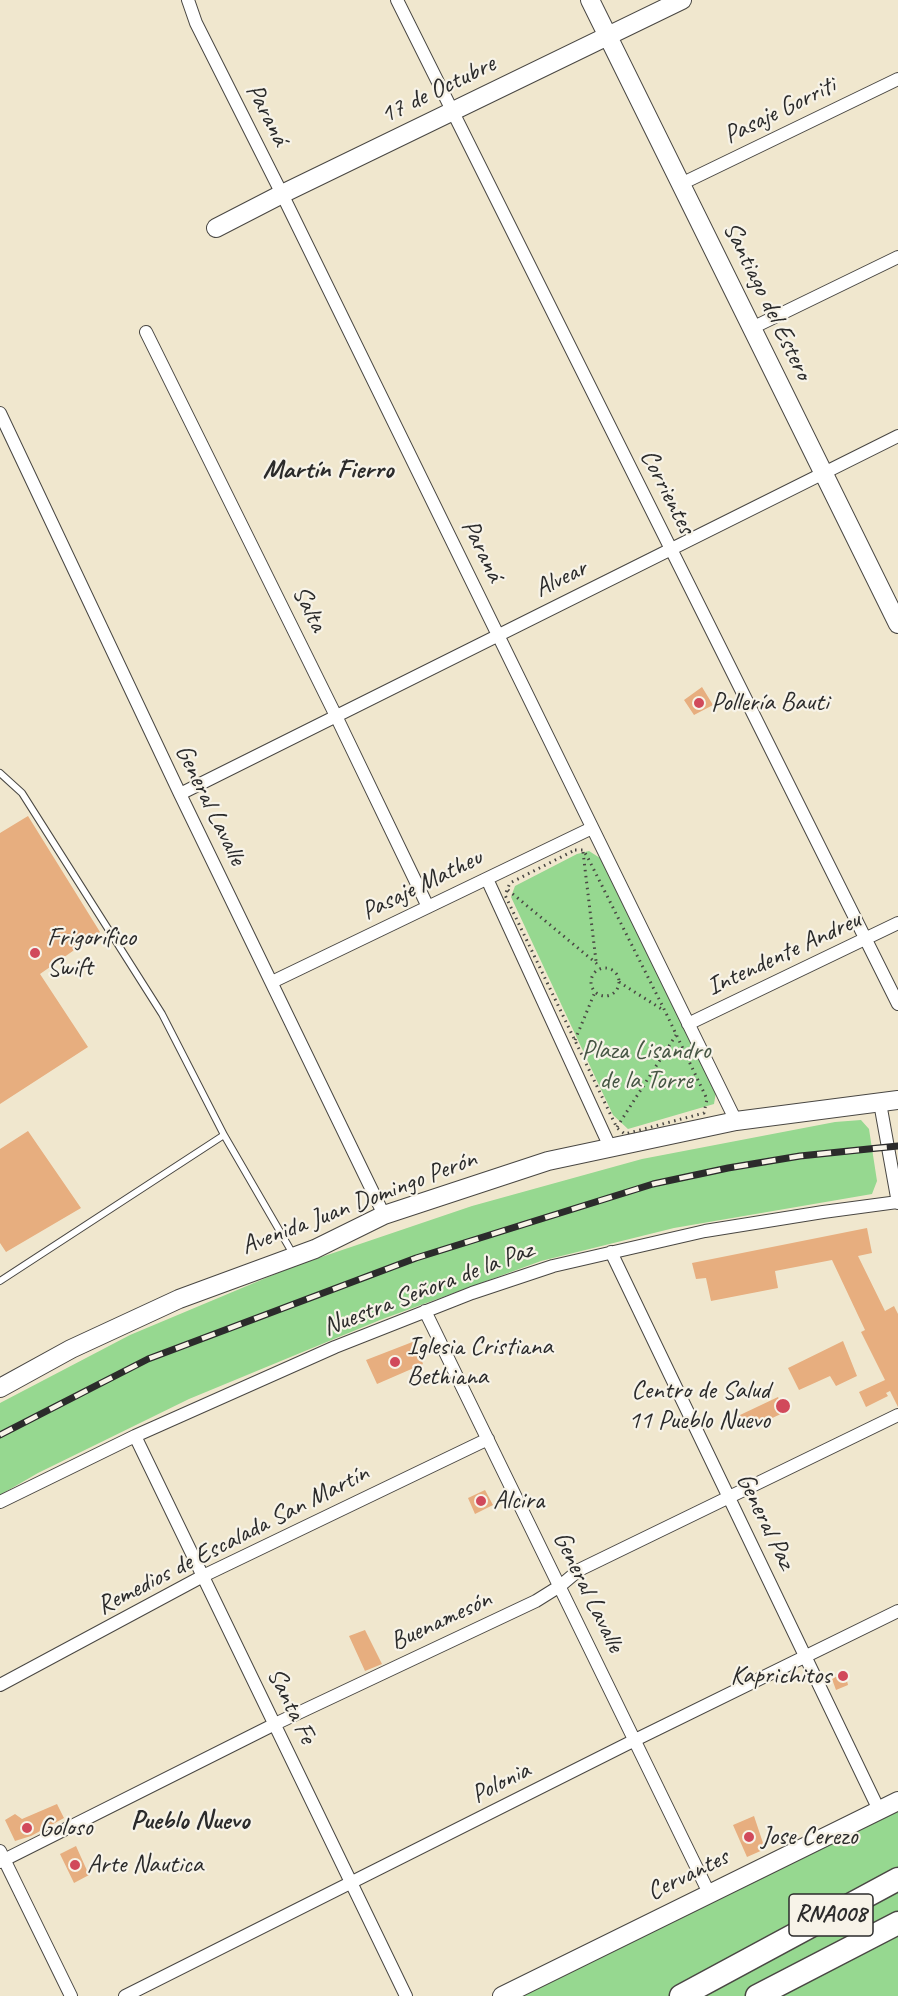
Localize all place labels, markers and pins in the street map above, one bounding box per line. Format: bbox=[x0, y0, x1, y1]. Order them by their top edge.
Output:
place label: Pollería Bauti bbox=[711, 687, 829, 719]
marker: Pollería Bauti bbox=[692, 696, 706, 710]
place label: Frigorífico Swift bbox=[47, 922, 136, 984]
marker: Frigorífico Swift bbox=[28, 946, 42, 960]
place label: Iglesia Cristiana Bethiana bbox=[407, 1331, 553, 1392]
marker: Iglesia Cristiana Bethiana bbox=[388, 1355, 402, 1369]
place label: Centro de Salud 11 Pueblo Nuevo bbox=[628, 1375, 770, 1436]
marker: Centro de Salud 11 Pueblo Nuevo bbox=[774, 1397, 792, 1415]
place label: Alcira bbox=[493, 1485, 544, 1517]
marker: Alcira bbox=[474, 1494, 488, 1508]
place label: Kaprichitos bbox=[730, 1660, 831, 1692]
marker: Kaprichitos bbox=[836, 1669, 850, 1683]
place label: Goloso bbox=[39, 1812, 92, 1844]
marker: Goloso bbox=[20, 1821, 34, 1835]
place label: Jose Cerezo bbox=[761, 1821, 857, 1853]
marker: Jose Cerezo bbox=[742, 1830, 756, 1844]
place label: Arte Nautica bbox=[87, 1849, 203, 1881]
marker: Arte Nautica bbox=[68, 1858, 82, 1872]

